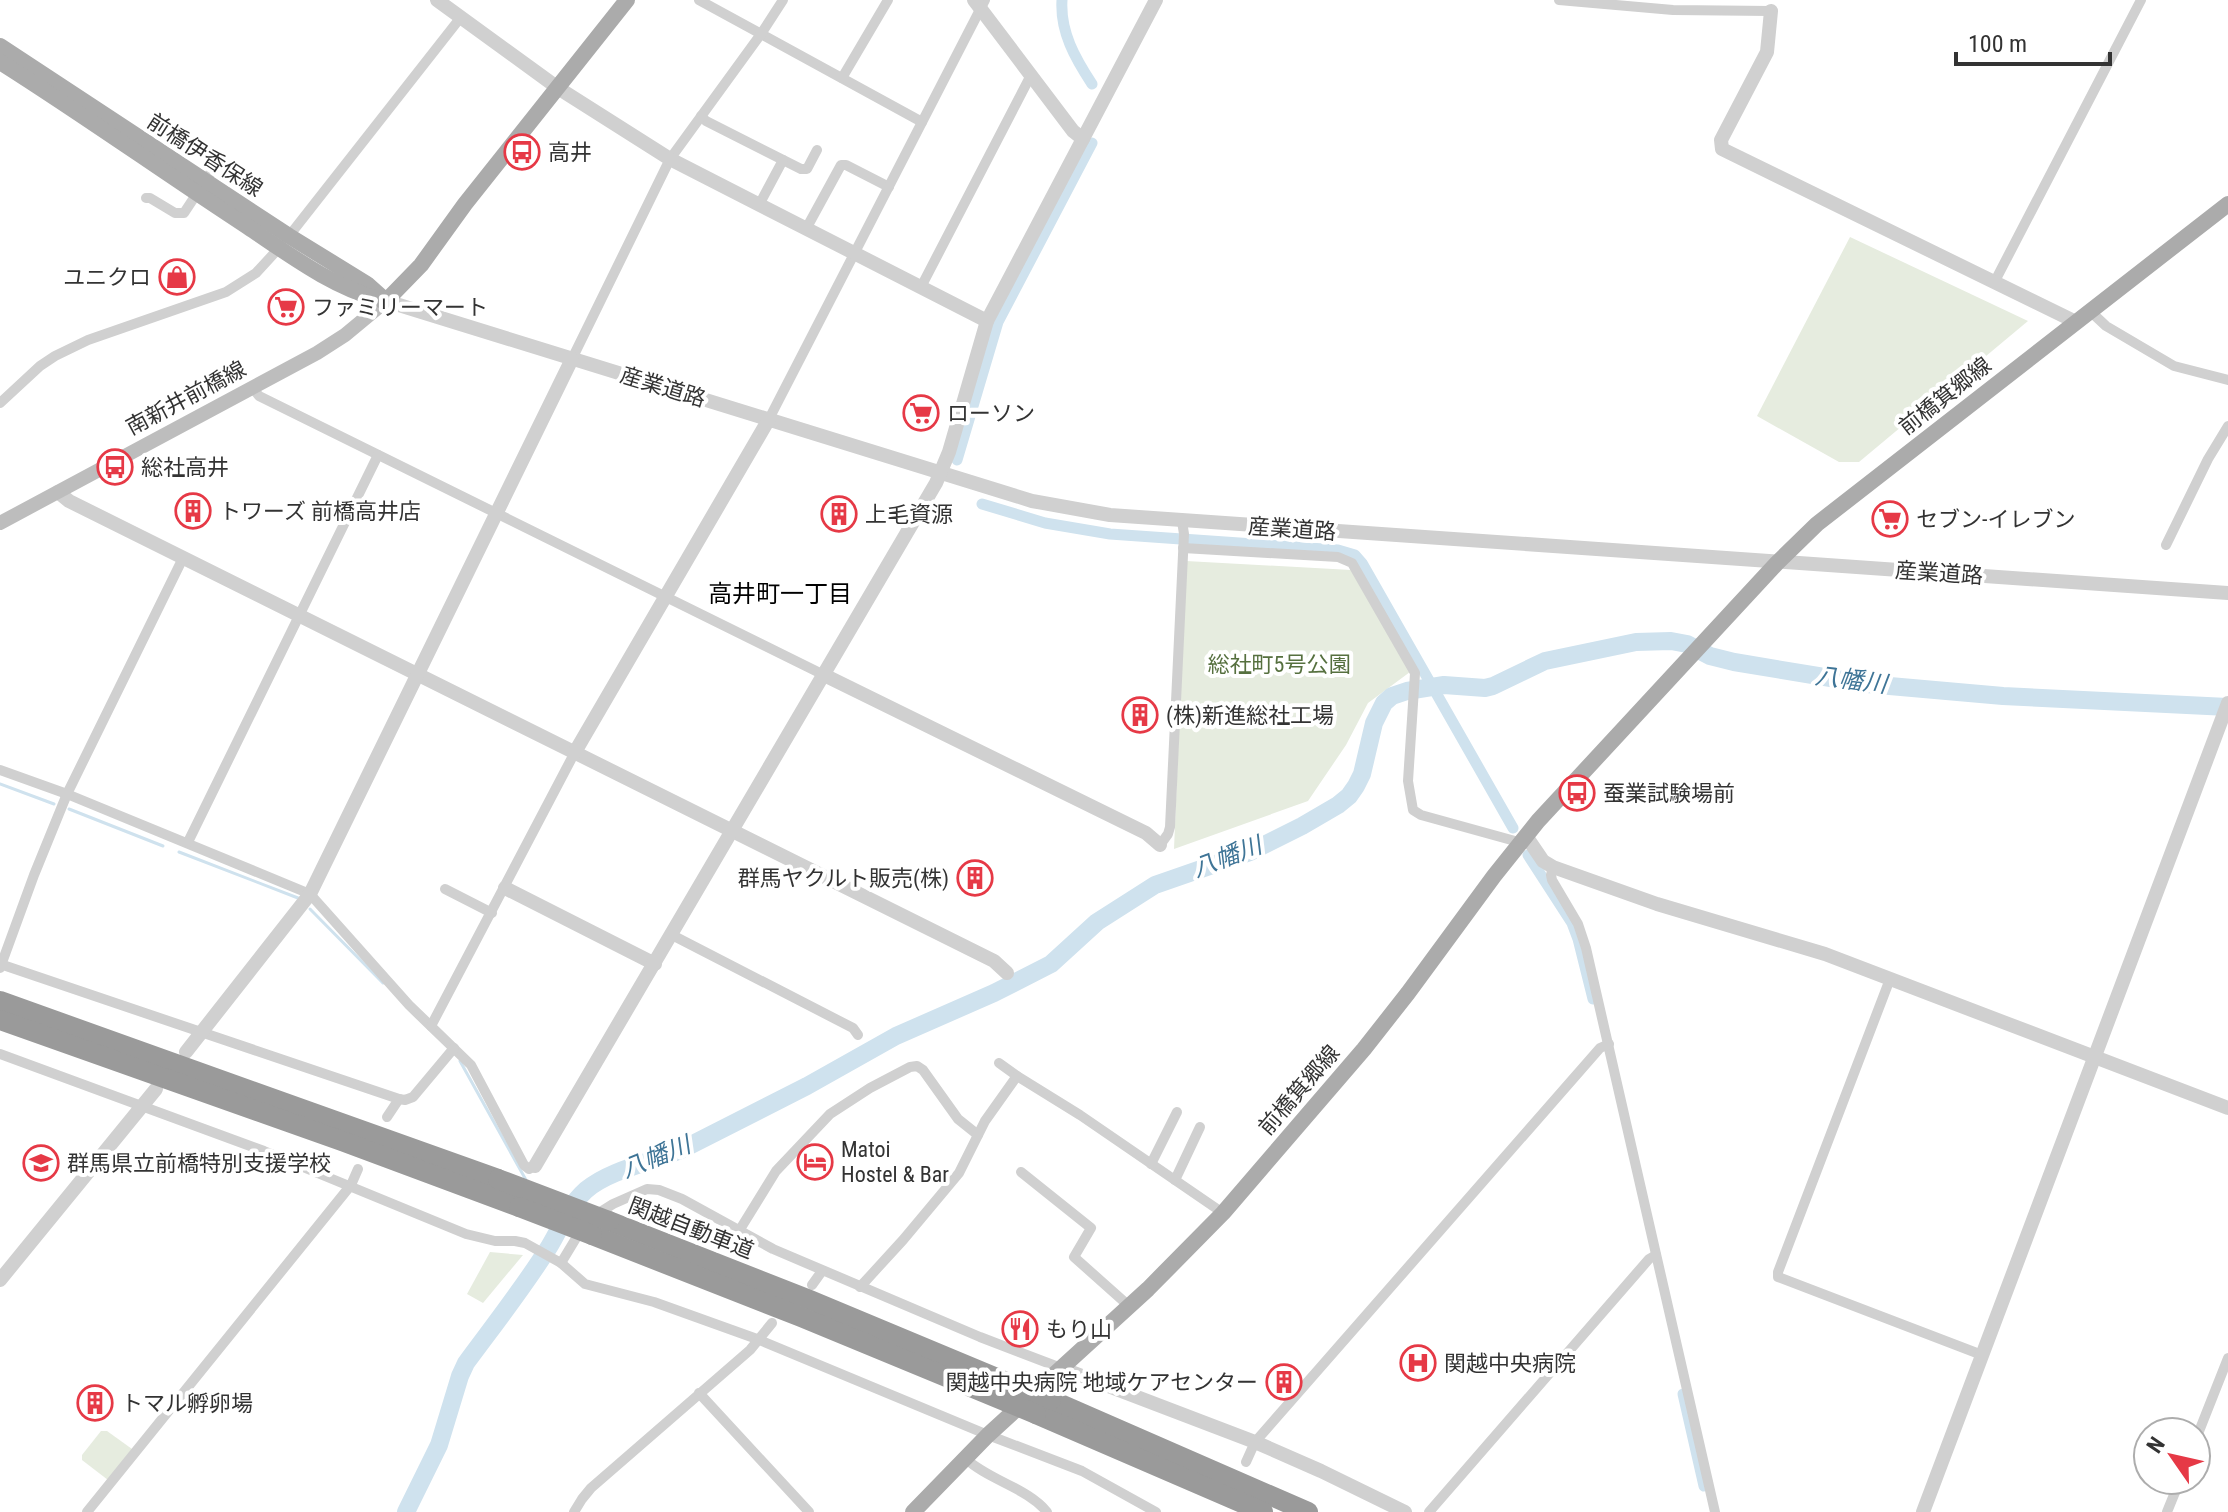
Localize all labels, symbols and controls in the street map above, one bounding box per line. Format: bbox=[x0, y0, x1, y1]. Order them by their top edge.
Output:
scale bar bbox=[1956, 16, 2110, 66]
text: 100 m bbox=[1968, 30, 2027, 58]
street label: 前橋伊香保線 bbox=[143, 109, 267, 201]
bus stop icon: 高井 bbox=[503, 133, 541, 171]
place label: 高井 bbox=[548, 140, 592, 165]
shop icon: ユニクロ bbox=[158, 258, 196, 296]
place label: ユニクロ bbox=[63, 265, 151, 290]
supermarket icon: ファミリーマート bbox=[267, 288, 305, 326]
place label: ファミリーマート bbox=[312, 295, 488, 320]
street label: 前橋箕郷線 bbox=[1894, 352, 1996, 440]
street label: 南新井前橋線 bbox=[122, 356, 250, 440]
street label: 産業道路 bbox=[617, 362, 709, 412]
supermarket icon: ローソン bbox=[902, 394, 940, 432]
place label: ローソン bbox=[947, 401, 1035, 426]
bus stop icon: 総社高井 bbox=[96, 448, 134, 486]
place label: 総社高井 bbox=[141, 455, 229, 480]
building icon: トワーズ 前橋高井店 bbox=[174, 492, 212, 530]
building icon: 上毛資源 bbox=[820, 495, 858, 533]
place label: トワーズ 前橋高井店 bbox=[219, 499, 421, 524]
supermarket icon: セブン-イレブン bbox=[1871, 500, 1909, 538]
place label: 上毛資源 bbox=[865, 502, 953, 527]
place label: セブン-イレブン bbox=[1916, 507, 2075, 532]
street label: 産業道路 bbox=[1247, 513, 1337, 545]
street label: 産業道路 bbox=[1894, 557, 1984, 589]
district label: 高井町一丁目 bbox=[708, 580, 852, 608]
park label: 総社町5号公園 bbox=[1208, 652, 1350, 677]
water label: 八幡川 bbox=[1814, 662, 1891, 699]
building icon: (株)新進総社工場 bbox=[1121, 696, 1159, 734]
place label: (株)新進総社工場 bbox=[1166, 703, 1334, 729]
bus stop icon: 蚕業試験場前 bbox=[1558, 774, 1596, 812]
place label: 蚕業試験場前 bbox=[1603, 781, 1735, 806]
water label: 八幡川 bbox=[1188, 830, 1268, 883]
building icon: 群馬ヤクルト販売(株) bbox=[956, 859, 994, 897]
place label: 群馬ヤクルト販売(株) bbox=[738, 866, 949, 892]
street label: 前橋箕郷線 bbox=[1253, 1040, 1345, 1140]
water label: 八幡川 bbox=[617, 1129, 697, 1183]
place label: Matoi Hostel & Bar bbox=[841, 1137, 949, 1187]
hotel icon: Matoi Hostel & Bar bbox=[796, 1143, 834, 1181]
school or university icon: 群馬県立前橋特別支援学校 bbox=[22, 1144, 60, 1182]
place label: 群馬県立前橋特別支援学校 bbox=[67, 1151, 331, 1176]
street label: 関越自動車道 bbox=[625, 1193, 757, 1263]
restaurant icon: もり山 bbox=[1001, 1310, 1039, 1348]
place label: もり山 bbox=[1046, 1317, 1112, 1342]
hospital icon: 関越中央病院 bbox=[1399, 1344, 1437, 1382]
place label: 関越中央病院 bbox=[1444, 1351, 1576, 1376]
building icon: 関越中央病院 地域ケアセンター bbox=[1265, 1363, 1303, 1401]
place label: 関越中央病院 地域ケアセンター bbox=[945, 1370, 1258, 1395]
building icon: トマル孵卵場 bbox=[76, 1384, 114, 1422]
place label: トマル孵卵場 bbox=[121, 1391, 253, 1416]
north arrow bbox=[2132, 1416, 2212, 1496]
text: N bbox=[2142, 1433, 2170, 1458]

